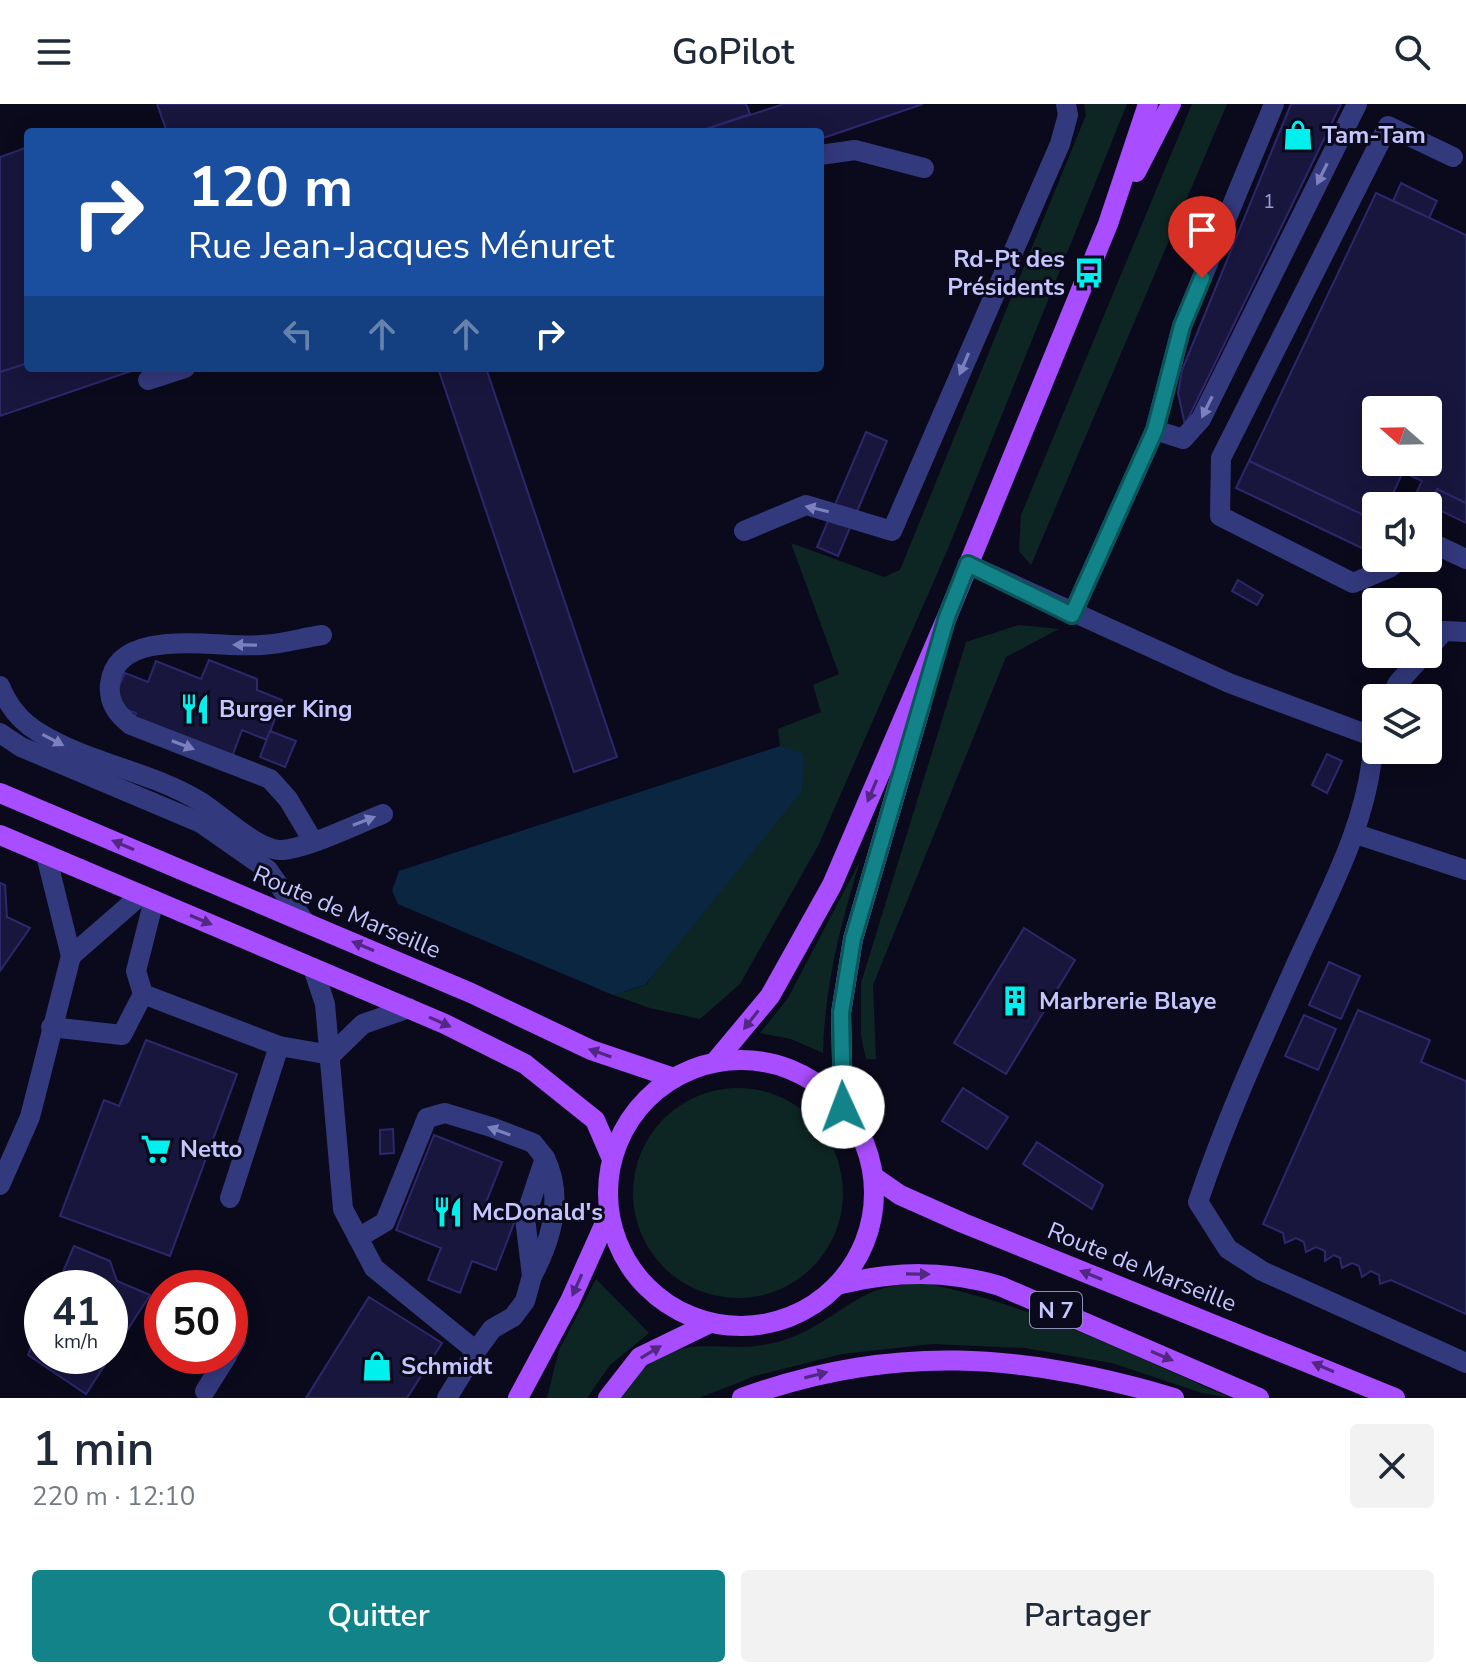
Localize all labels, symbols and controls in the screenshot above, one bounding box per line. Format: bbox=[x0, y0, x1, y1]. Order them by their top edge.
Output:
text: GoPilot bbox=[672, 28, 794, 77]
icon: menu bbox=[32, 30, 76, 74]
icon: search bbox=[1390, 30, 1434, 74]
shop icon: Tam-Tam bbox=[1281, 118, 1315, 152]
place label: Tam-Tam bbox=[1322, 119, 1426, 151]
text: 120 m bbox=[188, 149, 353, 226]
icon: right bbox=[56, 160, 160, 264]
one-way arrow bbox=[1315, 162, 1329, 186]
house number: 1 bbox=[1263, 188, 1275, 215]
pin bbox=[1168, 196, 1236, 278]
icon: arrive bbox=[1180, 208, 1224, 252]
text: Rue Jean-Jacques Ménuret bbox=[188, 222, 614, 271]
place label: Rd-Pt des Présidents bbox=[947, 243, 1065, 303]
bus stop icon: Rd-Pt des Présidents bbox=[1072, 256, 1106, 290]
icon: left bbox=[276, 312, 320, 356]
icon: ahead bbox=[360, 312, 404, 356]
icon: ahead bbox=[444, 312, 488, 356]
icon: right bbox=[528, 312, 572, 356]
one-way arrow bbox=[958, 352, 971, 375]
one-way arrow bbox=[1200, 396, 1214, 419]
north arrow bbox=[1362, 396, 1442, 476]
map controls bbox=[1362, 396, 1442, 764]
button: sound bbox=[1362, 492, 1442, 572]
one-way arrow bbox=[804, 502, 829, 515]
button: search bbox=[1362, 588, 1442, 668]
one-way arrow bbox=[232, 639, 257, 651]
button: layers bbox=[1362, 684, 1442, 764]
restaurant icon: Burger King bbox=[178, 692, 212, 726]
place label: Burger King bbox=[219, 693, 353, 725]
one-way arrow bbox=[41, 734, 64, 747]
one-way arrow bbox=[171, 739, 195, 752]
one-way arrow bbox=[866, 779, 879, 803]
one-way arrow bbox=[352, 814, 376, 827]
one-way arrow bbox=[111, 839, 135, 852]
street label: Route de Marseille bbox=[248, 858, 446, 966]
one-way arrow bbox=[189, 914, 213, 927]
one-way arrow bbox=[351, 940, 374, 953]
building icon: Marbrerie Blaye bbox=[998, 984, 1032, 1018]
place label: Marbrerie Blaye bbox=[1039, 985, 1217, 1017]
one-way arrow bbox=[743, 1010, 759, 1030]
one-way arrow bbox=[428, 1015, 452, 1029]
one-way arrow bbox=[587, 1046, 611, 1059]
position arrow bbox=[801, 1065, 885, 1149]
one-way arrow bbox=[487, 1124, 511, 1137]
supermarket icon: Netto bbox=[139, 1132, 173, 1166]
place label: Netto bbox=[180, 1133, 242, 1165]
restaurant icon: McDonald's bbox=[431, 1195, 465, 1229]
place label: McDonald's bbox=[472, 1196, 603, 1228]
street label: Route de Marseille bbox=[1043, 1214, 1241, 1320]
one-way arrow bbox=[906, 1267, 931, 1280]
one-way arrow bbox=[1079, 1268, 1103, 1281]
speed limit sign: 50 bbox=[144, 1270, 248, 1374]
one-way arrow bbox=[570, 1274, 583, 1297]
text: 41 bbox=[52, 1285, 100, 1339]
road number: N 7 bbox=[1030, 1292, 1082, 1328]
text: km/h bbox=[54, 1328, 98, 1355]
one-way arrow bbox=[640, 1345, 662, 1359]
shop icon: Schmidt bbox=[360, 1349, 394, 1383]
one-way arrow bbox=[1151, 1349, 1174, 1362]
place label: Schmidt bbox=[401, 1350, 493, 1382]
one-way arrow bbox=[1311, 1360, 1335, 1373]
one-way arrow bbox=[804, 1369, 829, 1381]
text: 1 min bbox=[32, 1416, 154, 1482]
button: close bbox=[1350, 1424, 1434, 1508]
text: 220 m · 12:10 bbox=[32, 1479, 195, 1514]
button: Quitter bbox=[32, 1570, 725, 1662]
button: Partager bbox=[741, 1570, 1434, 1662]

